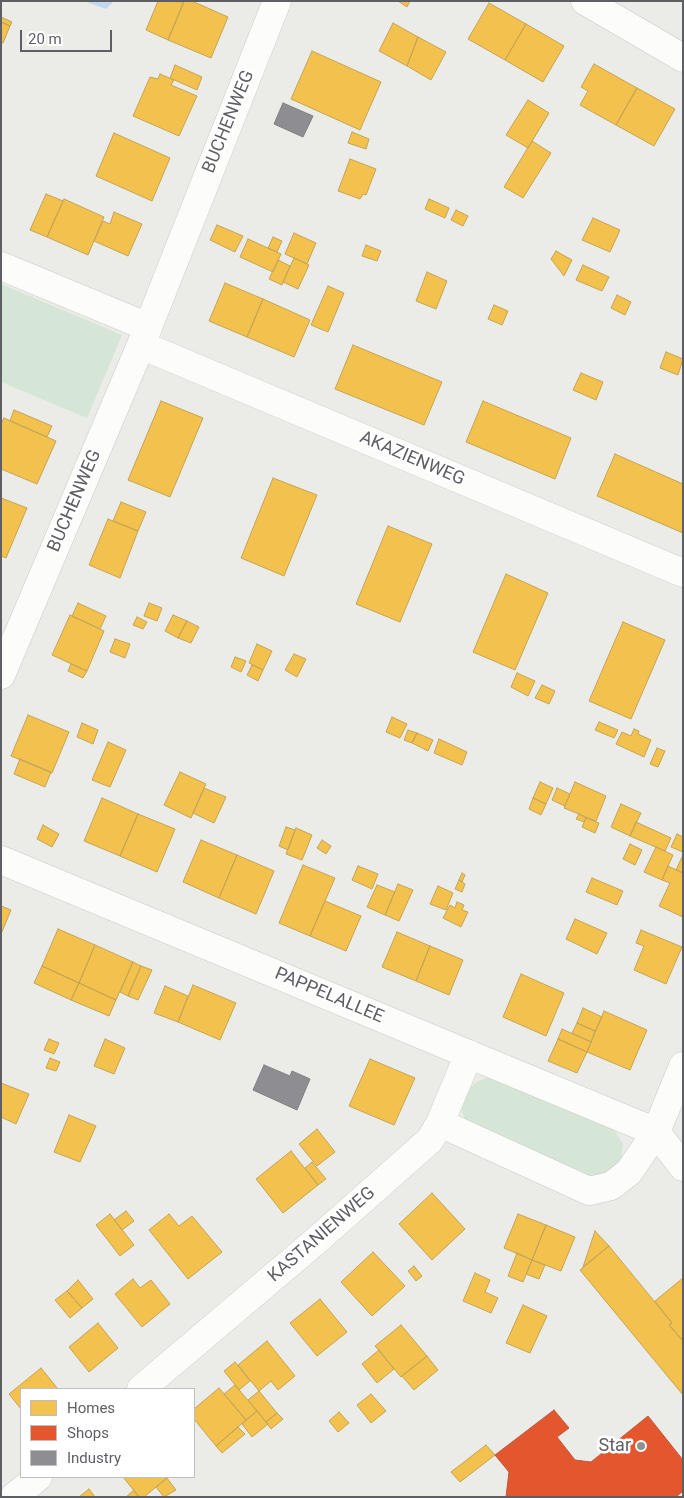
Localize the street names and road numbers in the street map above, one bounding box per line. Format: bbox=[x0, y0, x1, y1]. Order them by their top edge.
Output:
street label: BUCHENWEG bbox=[199, 67, 259, 177]
street label: AKAZIENWEG bbox=[356, 427, 468, 491]
street label: BUCHENWEG bbox=[44, 447, 106, 555]
street label: PAPPELALLEE bbox=[271, 963, 387, 1029]
street label: KASTANIENWEG bbox=[264, 1183, 380, 1287]

